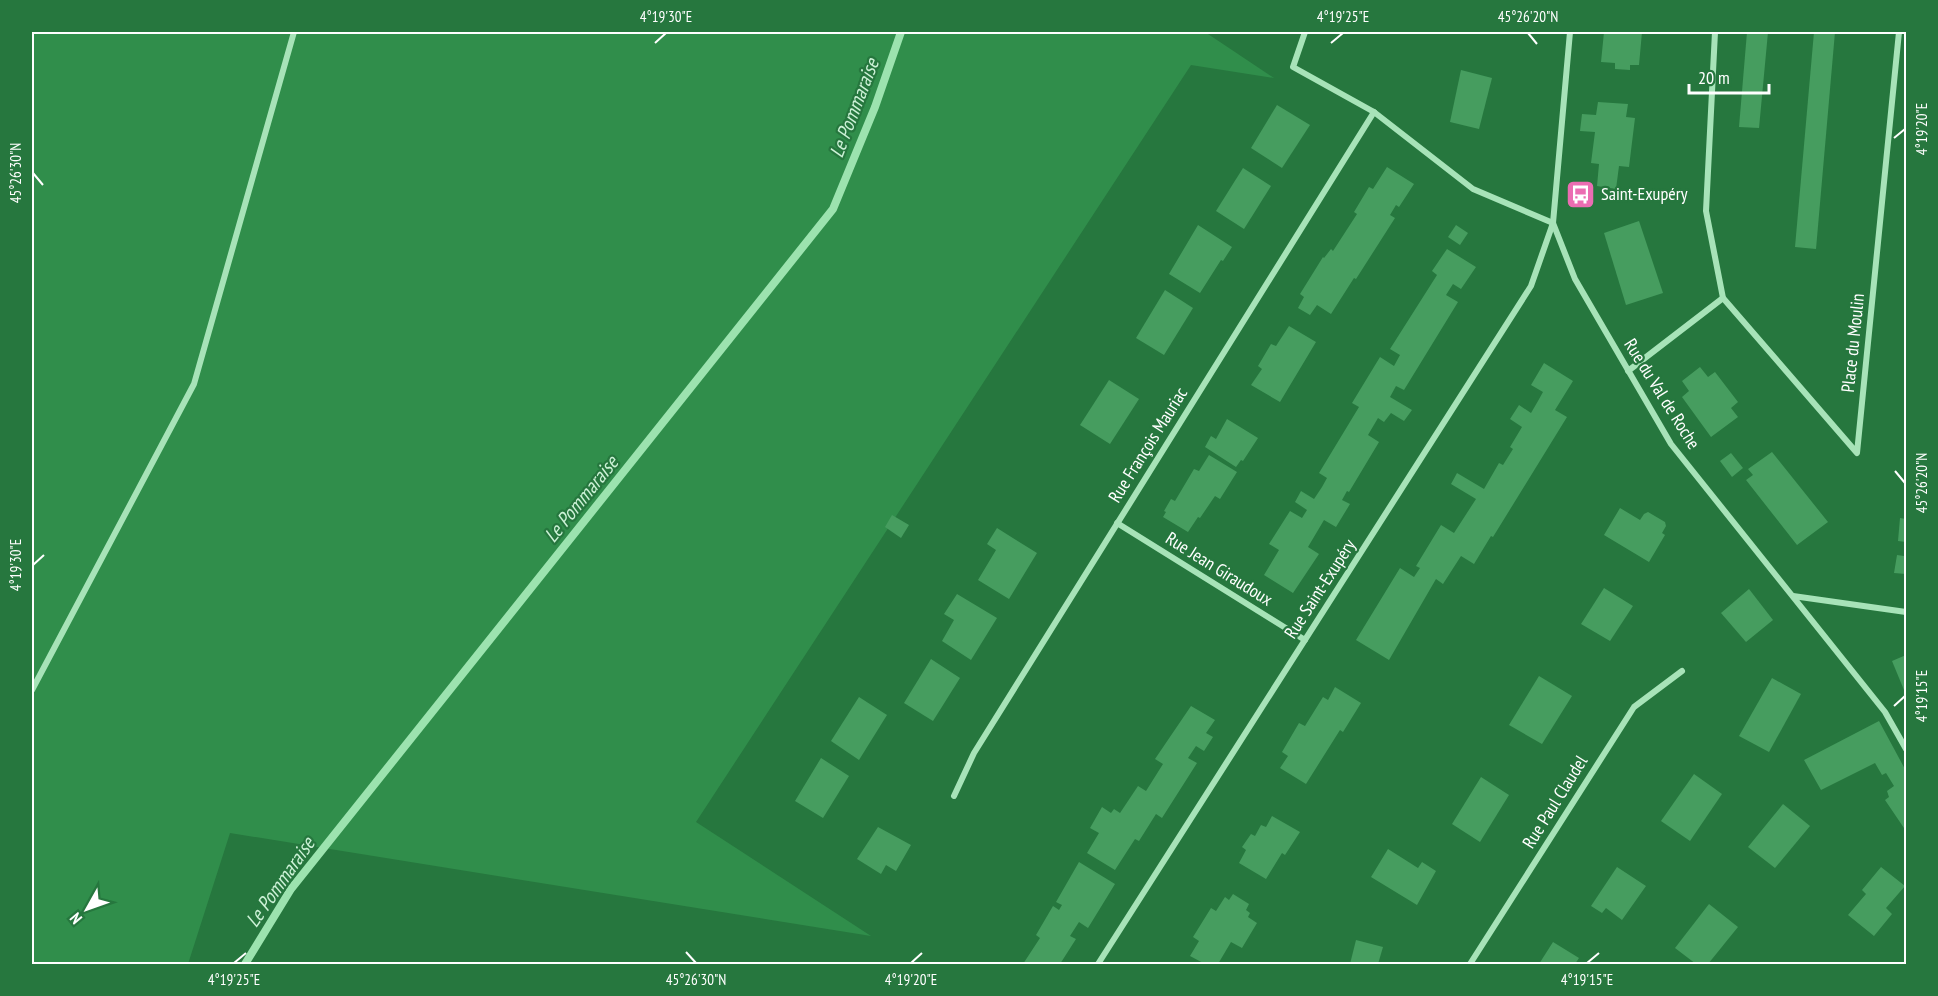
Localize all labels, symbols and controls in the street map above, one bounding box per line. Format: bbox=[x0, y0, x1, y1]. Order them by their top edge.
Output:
text: 4°19'30"E bbox=[640, 7, 692, 26]
text: 4°19'25"E bbox=[1317, 7, 1369, 26]
text: 45°26'20"N bbox=[1498, 7, 1558, 26]
water label: Le Pommaraise bbox=[823, 53, 885, 161]
scale bar bbox=[1689, 57, 1768, 95]
text: 20 m bbox=[1698, 66, 1730, 89]
text: 4°19'20"E bbox=[1912, 103, 1931, 155]
text: 45°26'30"N bbox=[6, 143, 25, 203]
bus stop icon: Saint-Exupéry bbox=[1564, 178, 1596, 210]
place label: Saint-Exupéry bbox=[1601, 182, 1688, 205]
street label: Place du Moulin bbox=[1836, 292, 1869, 394]
street label: Rue du Val de Roche bbox=[1619, 334, 1706, 453]
street label: Rue François Mauriac bbox=[1103, 382, 1193, 507]
water label: Le Pommaraise bbox=[538, 449, 625, 548]
text: 45°26'20"N bbox=[1912, 453, 1931, 513]
street label: Rue Jean Giraudoux bbox=[1161, 527, 1278, 611]
street label: Rue Saint-Exupéry bbox=[1279, 534, 1360, 643]
text: 4°19'30"E bbox=[6, 539, 25, 591]
text: 4°19'15"E bbox=[1912, 670, 1931, 722]
street label: Rue Paul Claudel bbox=[1517, 750, 1593, 852]
water label: Le Pommaraise bbox=[240, 831, 321, 932]
north arrow bbox=[57, 879, 117, 939]
text: N bbox=[65, 909, 86, 928]
text: 4°19'25"E bbox=[208, 970, 260, 989]
text: 45°26'30"N bbox=[666, 970, 726, 989]
text: 4°19'20"E bbox=[885, 970, 937, 989]
text: 4°19'15"E bbox=[1561, 970, 1613, 989]

